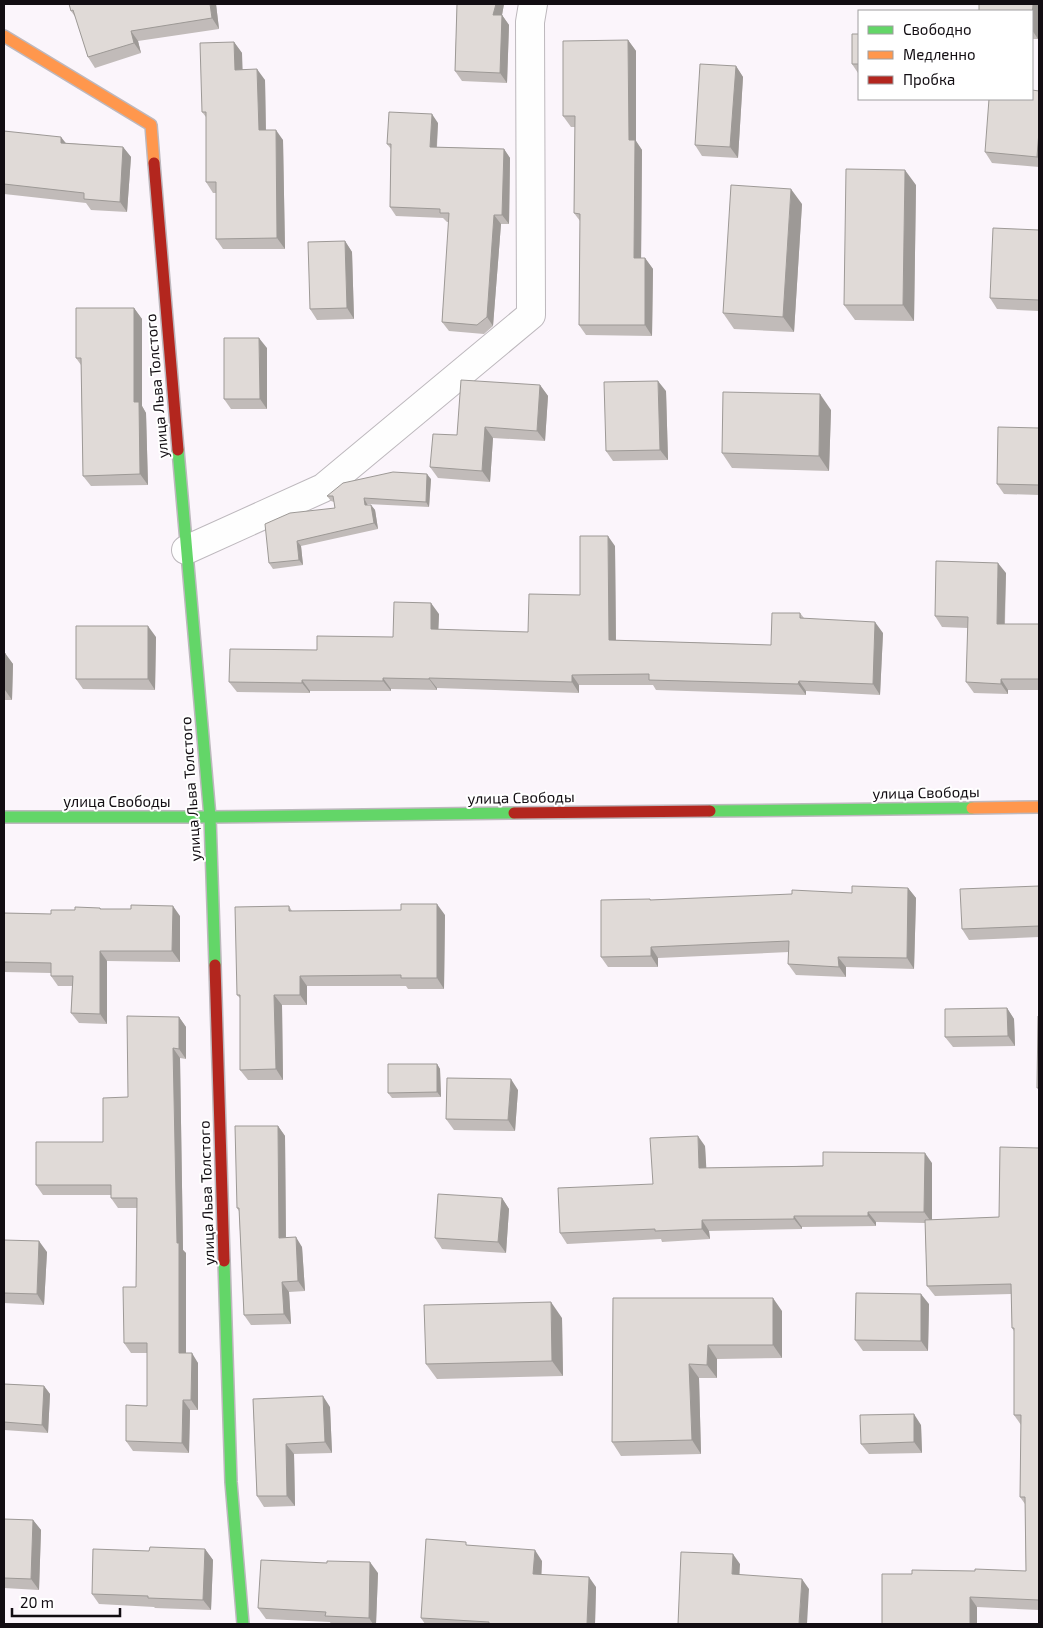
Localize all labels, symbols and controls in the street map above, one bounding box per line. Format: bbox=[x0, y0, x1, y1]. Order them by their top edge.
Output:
legend bbox=[858, 10, 1033, 100]
text: Свободно bbox=[903, 20, 972, 38]
text: Медленно bbox=[903, 45, 976, 63]
text: Пробка bbox=[903, 70, 955, 88]
street label: улица Льва Толстого bbox=[141, 313, 172, 459]
street label: улица Льва Толстого bbox=[176, 716, 205, 862]
street label: улица Свободы bbox=[872, 782, 980, 803]
street label: улица Свободы bbox=[467, 787, 575, 808]
street label: улица Свободы bbox=[63, 792, 171, 811]
street label: улица Льва Толстого bbox=[194, 1120, 219, 1266]
scale bar bbox=[12, 1586, 120, 1618]
text: 20 m bbox=[20, 1593, 54, 1611]

